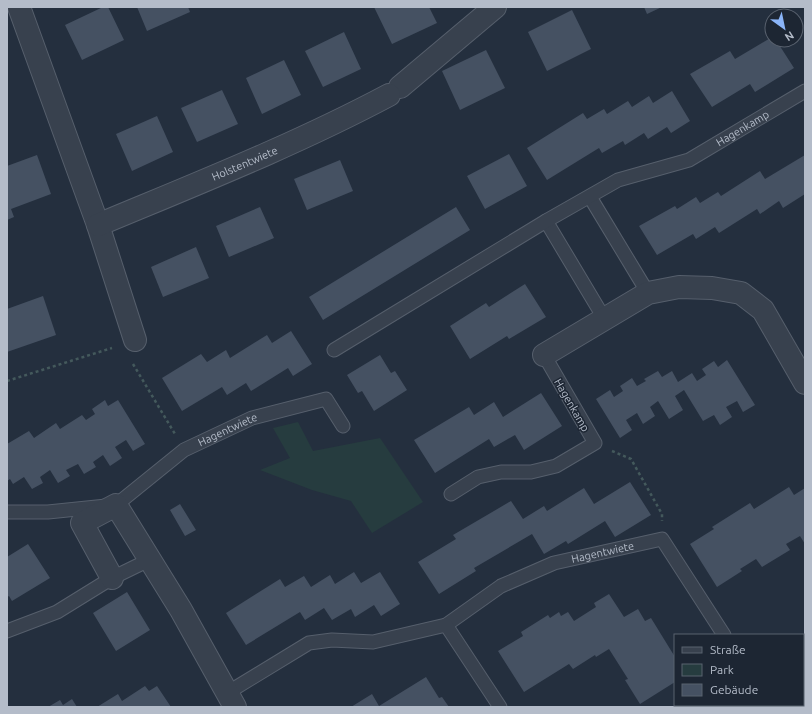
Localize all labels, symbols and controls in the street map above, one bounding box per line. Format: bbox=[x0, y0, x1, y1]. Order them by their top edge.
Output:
north arrow bbox=[764, 8, 804, 48]
text: N bbox=[783, 29, 796, 44]
street label: Hagenkamp bbox=[714, 108, 771, 148]
street label: Holstentwiete bbox=[210, 144, 279, 183]
street label: Hagenkamp bbox=[552, 376, 592, 434]
street label: Hagentwiete bbox=[196, 411, 258, 449]
street label: Hagentwiete bbox=[570, 539, 635, 565]
legend bbox=[674, 634, 804, 706]
text: Straße bbox=[710, 643, 746, 656]
text: Park bbox=[710, 663, 734, 676]
text: Gebäude bbox=[710, 683, 758, 696]

